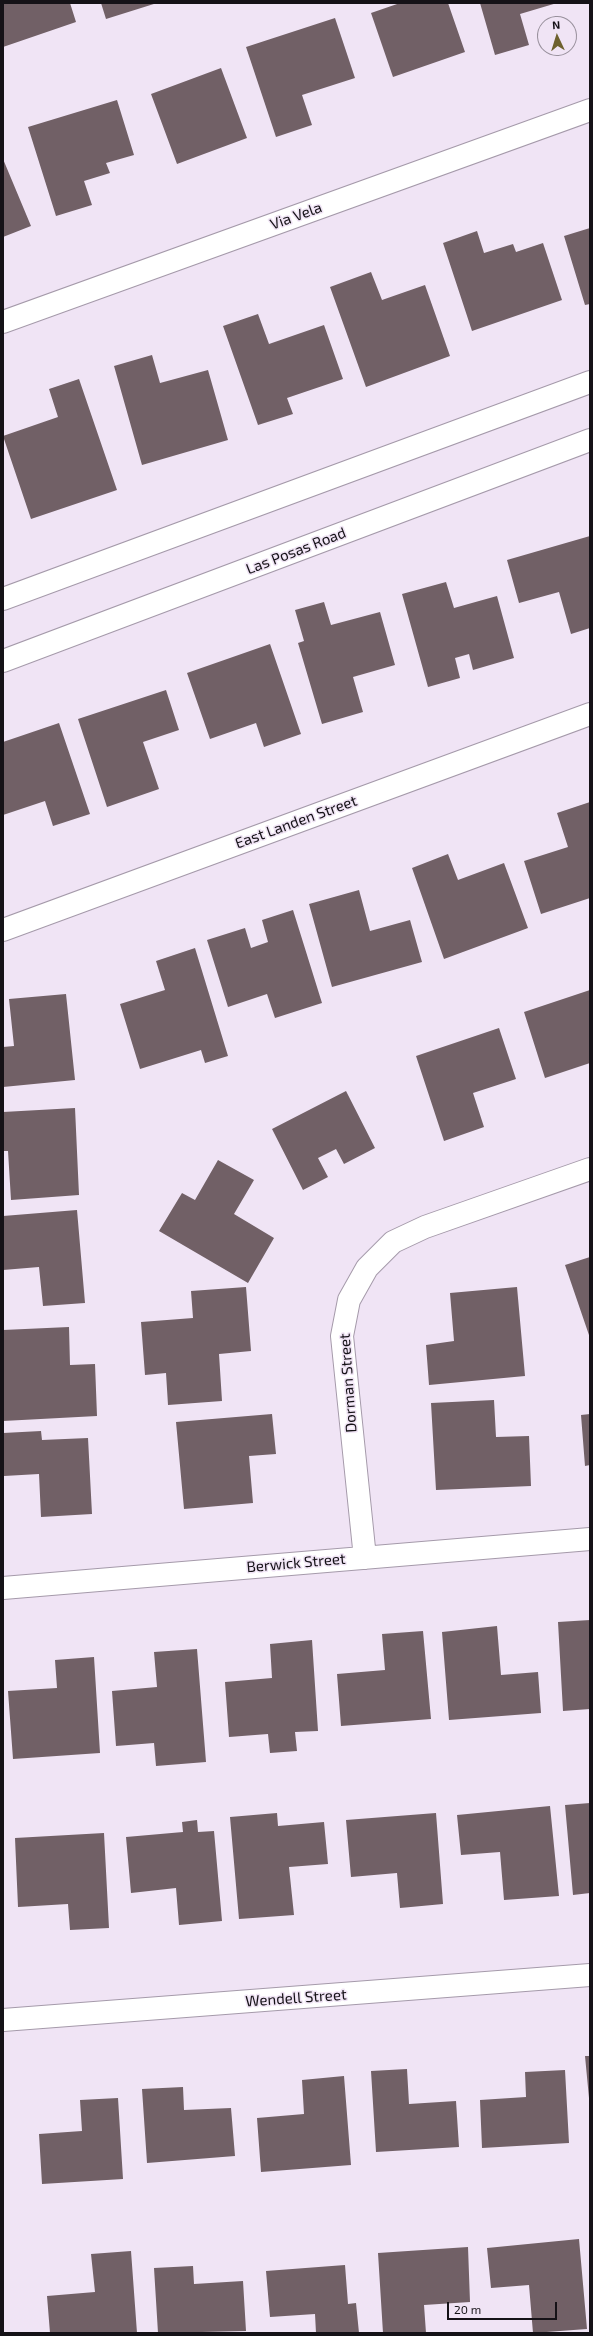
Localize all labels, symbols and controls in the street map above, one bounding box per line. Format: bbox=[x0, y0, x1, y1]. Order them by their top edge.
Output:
north arrow bbox=[537, 16, 577, 56]
text: N bbox=[552, 18, 561, 31]
street label: Via Vela bbox=[268, 198, 324, 234]
street label: Las Posas Road bbox=[244, 524, 348, 578]
street label: East Landen Street bbox=[233, 792, 359, 852]
street label: Dorman Street bbox=[336, 1333, 360, 1433]
street label: Berwick Street bbox=[246, 1550, 346, 1576]
street label: Wendell Street bbox=[245, 1985, 347, 2011]
scale bar bbox=[449, 2294, 559, 2320]
text: 20 m bbox=[454, 2302, 481, 2316]

